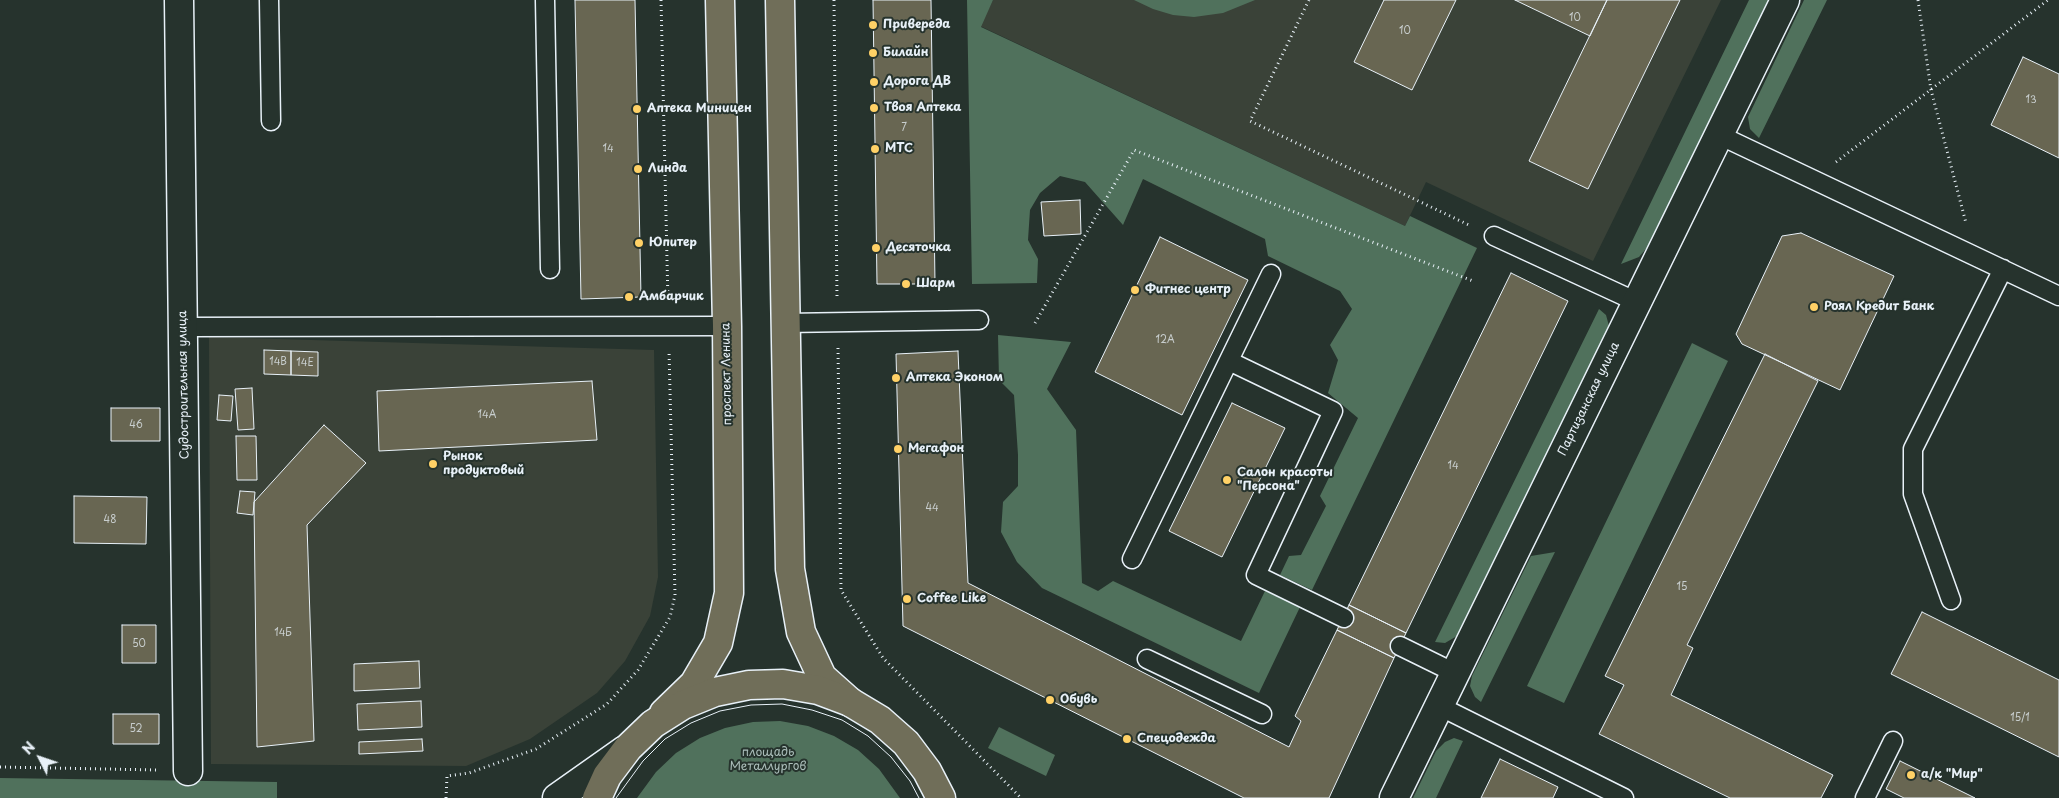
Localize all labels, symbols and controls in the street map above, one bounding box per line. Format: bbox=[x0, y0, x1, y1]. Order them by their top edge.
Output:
house number: 10 bbox=[1569, 12, 1581, 24]
place label: Привереда bbox=[883, 18, 950, 32]
marker: Привереда bbox=[867, 19, 879, 31]
house number: 10 bbox=[1399, 25, 1411, 37]
place label: Билайн bbox=[883, 46, 929, 60]
marker: Билайн bbox=[867, 47, 879, 59]
place label: Дорога ДВ bbox=[884, 75, 951, 89]
marker: Дорога ДВ bbox=[868, 76, 880, 88]
house number: 13 bbox=[2025, 94, 2037, 106]
place label: Твоя Аптека bbox=[884, 101, 961, 115]
place label: Аптека Миницен bbox=[647, 102, 752, 116]
marker: Твоя Аптека bbox=[868, 102, 880, 114]
marker: Аптека Миницен bbox=[631, 103, 643, 115]
house number: 7 bbox=[901, 122, 907, 134]
place label: МТС bbox=[885, 142, 913, 156]
house number: 14 bbox=[602, 143, 614, 155]
marker: МТС bbox=[869, 143, 881, 155]
place label: Линда bbox=[648, 162, 687, 176]
marker: Линда bbox=[632, 163, 644, 175]
place label: Юпитер bbox=[649, 236, 697, 250]
marker: Юпитер bbox=[633, 237, 645, 249]
place label: Десяточка bbox=[886, 241, 951, 255]
marker: Десяточка bbox=[870, 242, 882, 254]
place label: Шарм bbox=[916, 277, 955, 291]
marker: Шарм bbox=[900, 278, 912, 290]
place label: Фитнес центр bbox=[1145, 283, 1231, 297]
marker: Фитнес центр bbox=[1129, 284, 1141, 296]
place label: Амбарчик bbox=[639, 290, 704, 304]
marker: Амбарчик bbox=[623, 291, 635, 303]
place label: Роял Кредит Банк bbox=[1824, 300, 1934, 314]
marker: Роял Кредит Банк bbox=[1808, 301, 1820, 313]
street label: Судостроительная улица bbox=[176, 310, 192, 460]
street label: проспект Ленина bbox=[719, 323, 735, 425]
house number: 12А bbox=[1155, 334, 1175, 346]
street label: Партизанская улица bbox=[1555, 340, 1623, 458]
house number: 14В bbox=[269, 356, 287, 368]
house number: 14Е bbox=[296, 357, 314, 369]
place label: Аптека Эконом bbox=[906, 371, 1003, 385]
marker: Аптека Эконом bbox=[890, 372, 902, 384]
house number: 14А bbox=[478, 409, 496, 421]
house number: 46 bbox=[129, 419, 143, 431]
place label: Мегафон bbox=[908, 442, 964, 456]
marker: Мегафон bbox=[892, 443, 904, 455]
place label: Рынок продуктовый bbox=[443, 450, 524, 478]
marker: Рынок продуктовый bbox=[427, 458, 439, 470]
house number: 14 bbox=[1447, 460, 1459, 472]
place label: Салон красоты "Персона" bbox=[1237, 466, 1333, 494]
marker: Салон красоты "Персона" bbox=[1221, 474, 1233, 486]
house number: 44 bbox=[925, 502, 939, 514]
house number: 48 bbox=[104, 514, 116, 526]
house number: 15 bbox=[1677, 581, 1687, 593]
place label: Coffee Like bbox=[917, 592, 986, 606]
marker: Coffee Like bbox=[901, 593, 913, 605]
house number: 14Б bbox=[274, 627, 292, 639]
house number: 50 bbox=[132, 638, 146, 650]
place label: Обувь bbox=[1060, 693, 1097, 707]
marker: Обувь bbox=[1044, 694, 1056, 706]
house number: 15/1 bbox=[2010, 712, 2030, 724]
house number: 52 bbox=[129, 723, 143, 735]
place label: Спецодежда bbox=[1137, 732, 1216, 746]
north arrow bbox=[15, 733, 65, 783]
marker: Спецодежда bbox=[1121, 733, 1133, 745]
text: N bbox=[17, 737, 40, 759]
park label: площадь Металлургов bbox=[730, 746, 806, 774]
place label: а/к "Мир" bbox=[1921, 768, 1983, 782]
marker: а/к "Мир" bbox=[1905, 769, 1917, 781]

